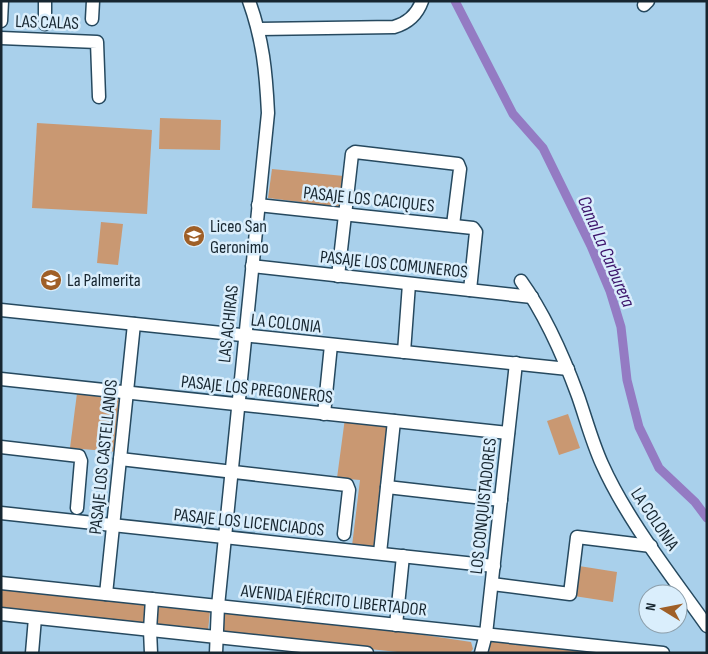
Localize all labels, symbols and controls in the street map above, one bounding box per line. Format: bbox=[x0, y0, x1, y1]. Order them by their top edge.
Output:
street label: LAS CALAS bbox=[15, 11, 80, 34]
street label: PASAJE LOS CACIQUES bbox=[302, 182, 436, 217]
water label: Canal La Carburera bbox=[572, 192, 640, 311]
place label: Liceo San Geronimo bbox=[210, 216, 269, 258]
school or university icon: Liceo San Geronimo bbox=[182, 224, 206, 248]
street label: PASAJE LOS COMUNEROS bbox=[319, 246, 469, 283]
school or university icon: La Palmerita bbox=[39, 268, 63, 292]
place label: La Palmerita bbox=[67, 270, 141, 291]
street label: LAS ACHIRAS bbox=[214, 284, 243, 364]
street label: LA COLONIA bbox=[250, 309, 322, 338]
street label: PASAJE LOS PREGONEROS bbox=[180, 371, 334, 408]
street label: PASAJE LOS CASTELLANOS bbox=[85, 378, 122, 536]
street label: LOS CONQUISTADORES bbox=[466, 437, 501, 575]
street label: LA COLONIA bbox=[626, 484, 683, 555]
street label: PASAJE LOS LICENCIADOS bbox=[173, 504, 326, 541]
street label: AVENIDA EJÉRCITO LIBERTADOR bbox=[239, 580, 428, 621]
north arrow bbox=[638, 584, 688, 634]
text: N bbox=[642, 602, 660, 612]

